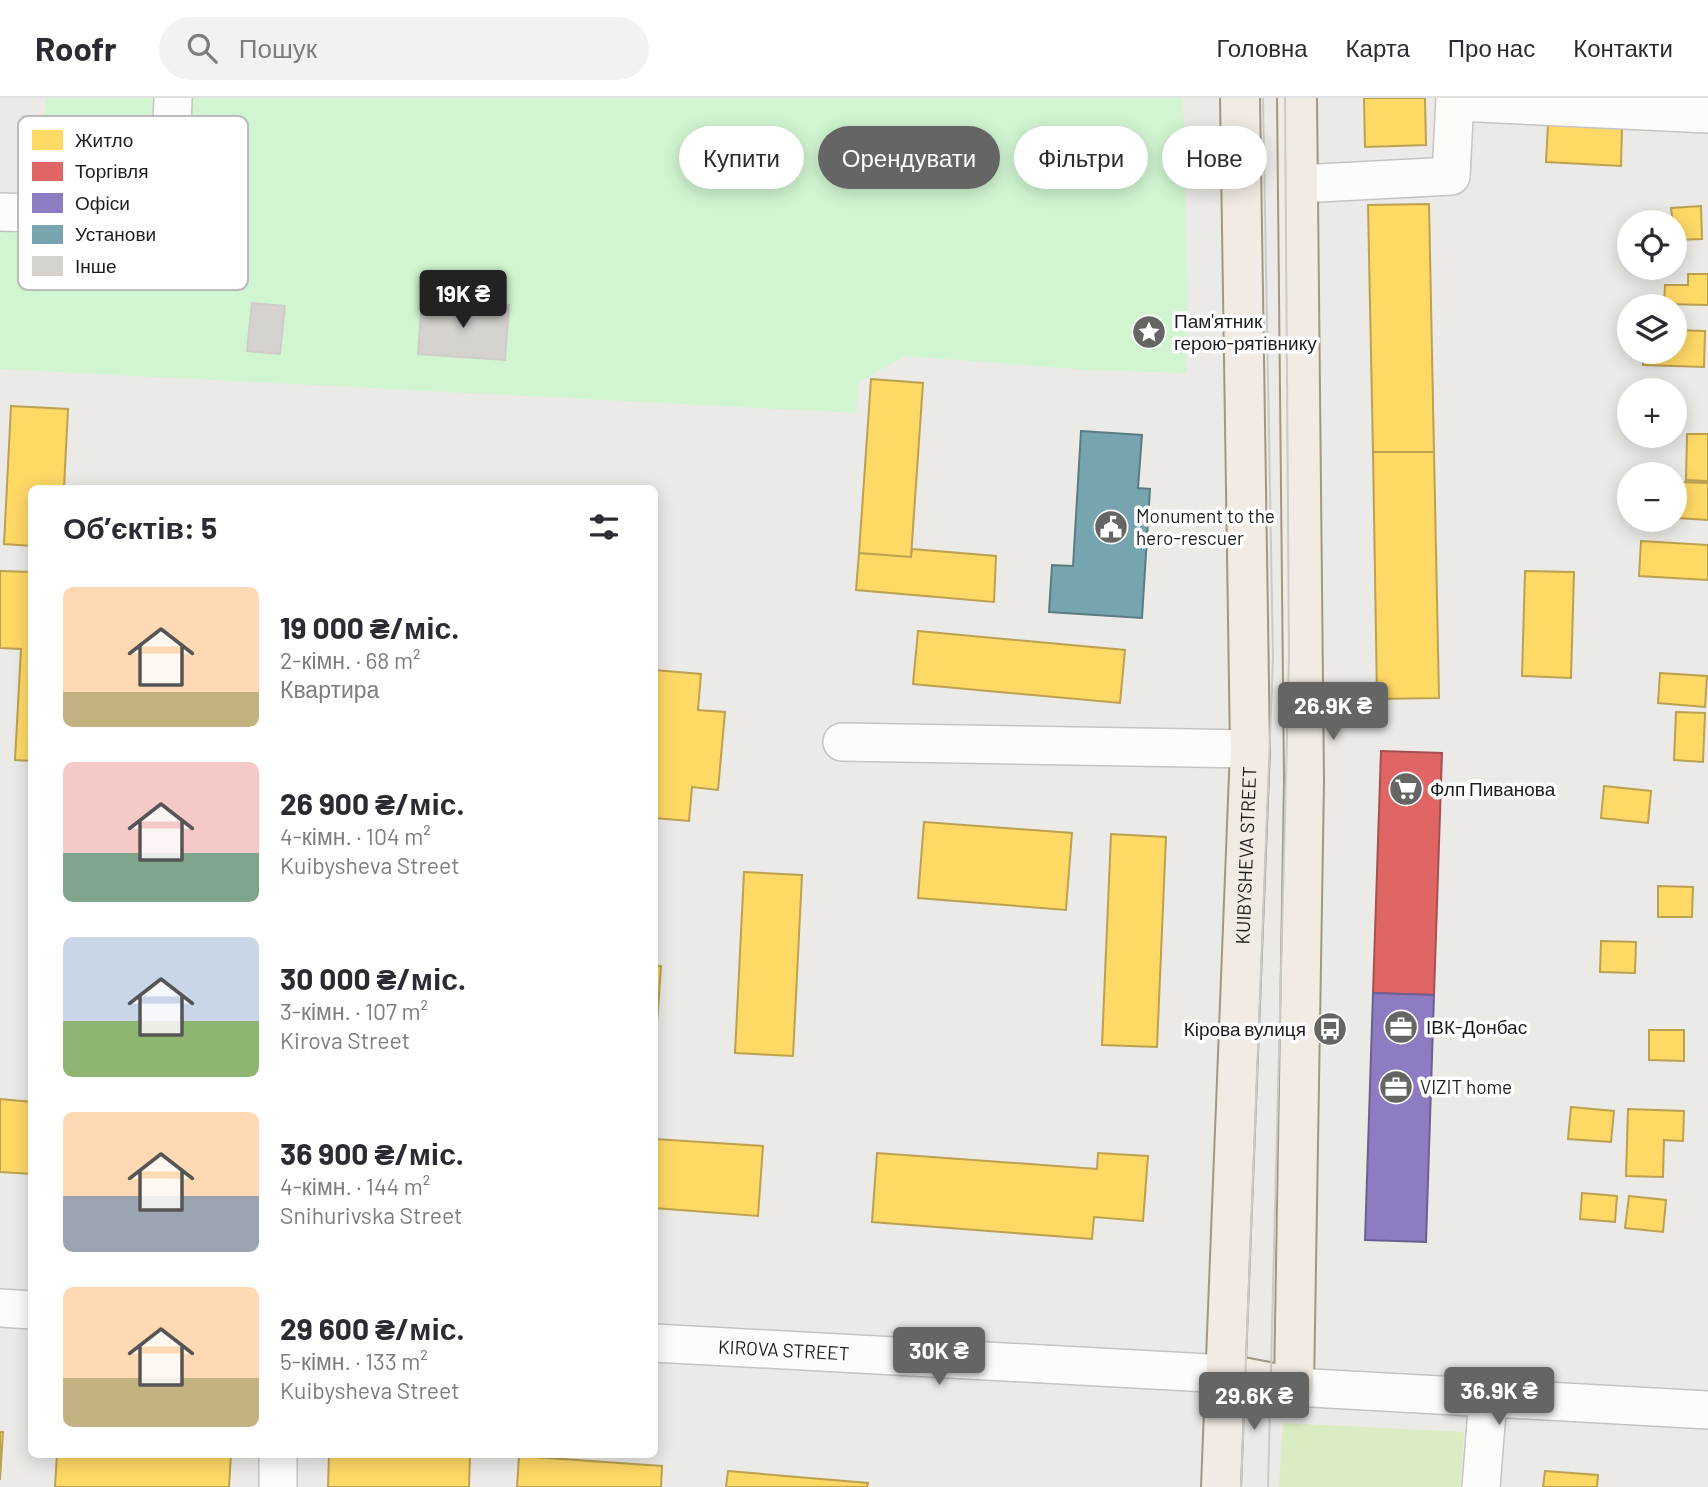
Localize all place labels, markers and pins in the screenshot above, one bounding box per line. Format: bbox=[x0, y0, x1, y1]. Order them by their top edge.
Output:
pin: 19K ₴ bbox=[414, 271, 512, 330]
place label: Пам'ятник герою-рятівнику bbox=[1174, 309, 1317, 354]
place icon: Пам'ятник герою-рятівнику bbox=[1130, 313, 1168, 351]
place label: Monument to the hero-rescuer bbox=[1136, 504, 1275, 549]
public building icon: Monument to the hero-rescuer bbox=[1092, 508, 1130, 546]
pin: 26.9K ₴ bbox=[1268, 682, 1398, 742]
supermarket icon: Флп Пиванова bbox=[1387, 770, 1425, 808]
place label: Флп Пиванова bbox=[1430, 777, 1556, 800]
office icon: ІВК-Донбас bbox=[1382, 1008, 1420, 1046]
bus stop icon: Кірова вулиця bbox=[1311, 1010, 1349, 1048]
place label: ІВК-Донбас bbox=[1426, 1015, 1527, 1038]
place label: Кірова вулиця bbox=[1184, 1017, 1306, 1040]
office icon: VIZIT home bbox=[1377, 1068, 1415, 1106]
place label: VIZIT home bbox=[1420, 1075, 1512, 1098]
pin: 30K ₴ bbox=[890, 1328, 988, 1387]
pin: 36.9K ₴ bbox=[1434, 1368, 1564, 1427]
pin: 29.6K ₴ bbox=[1189, 1372, 1319, 1432]

